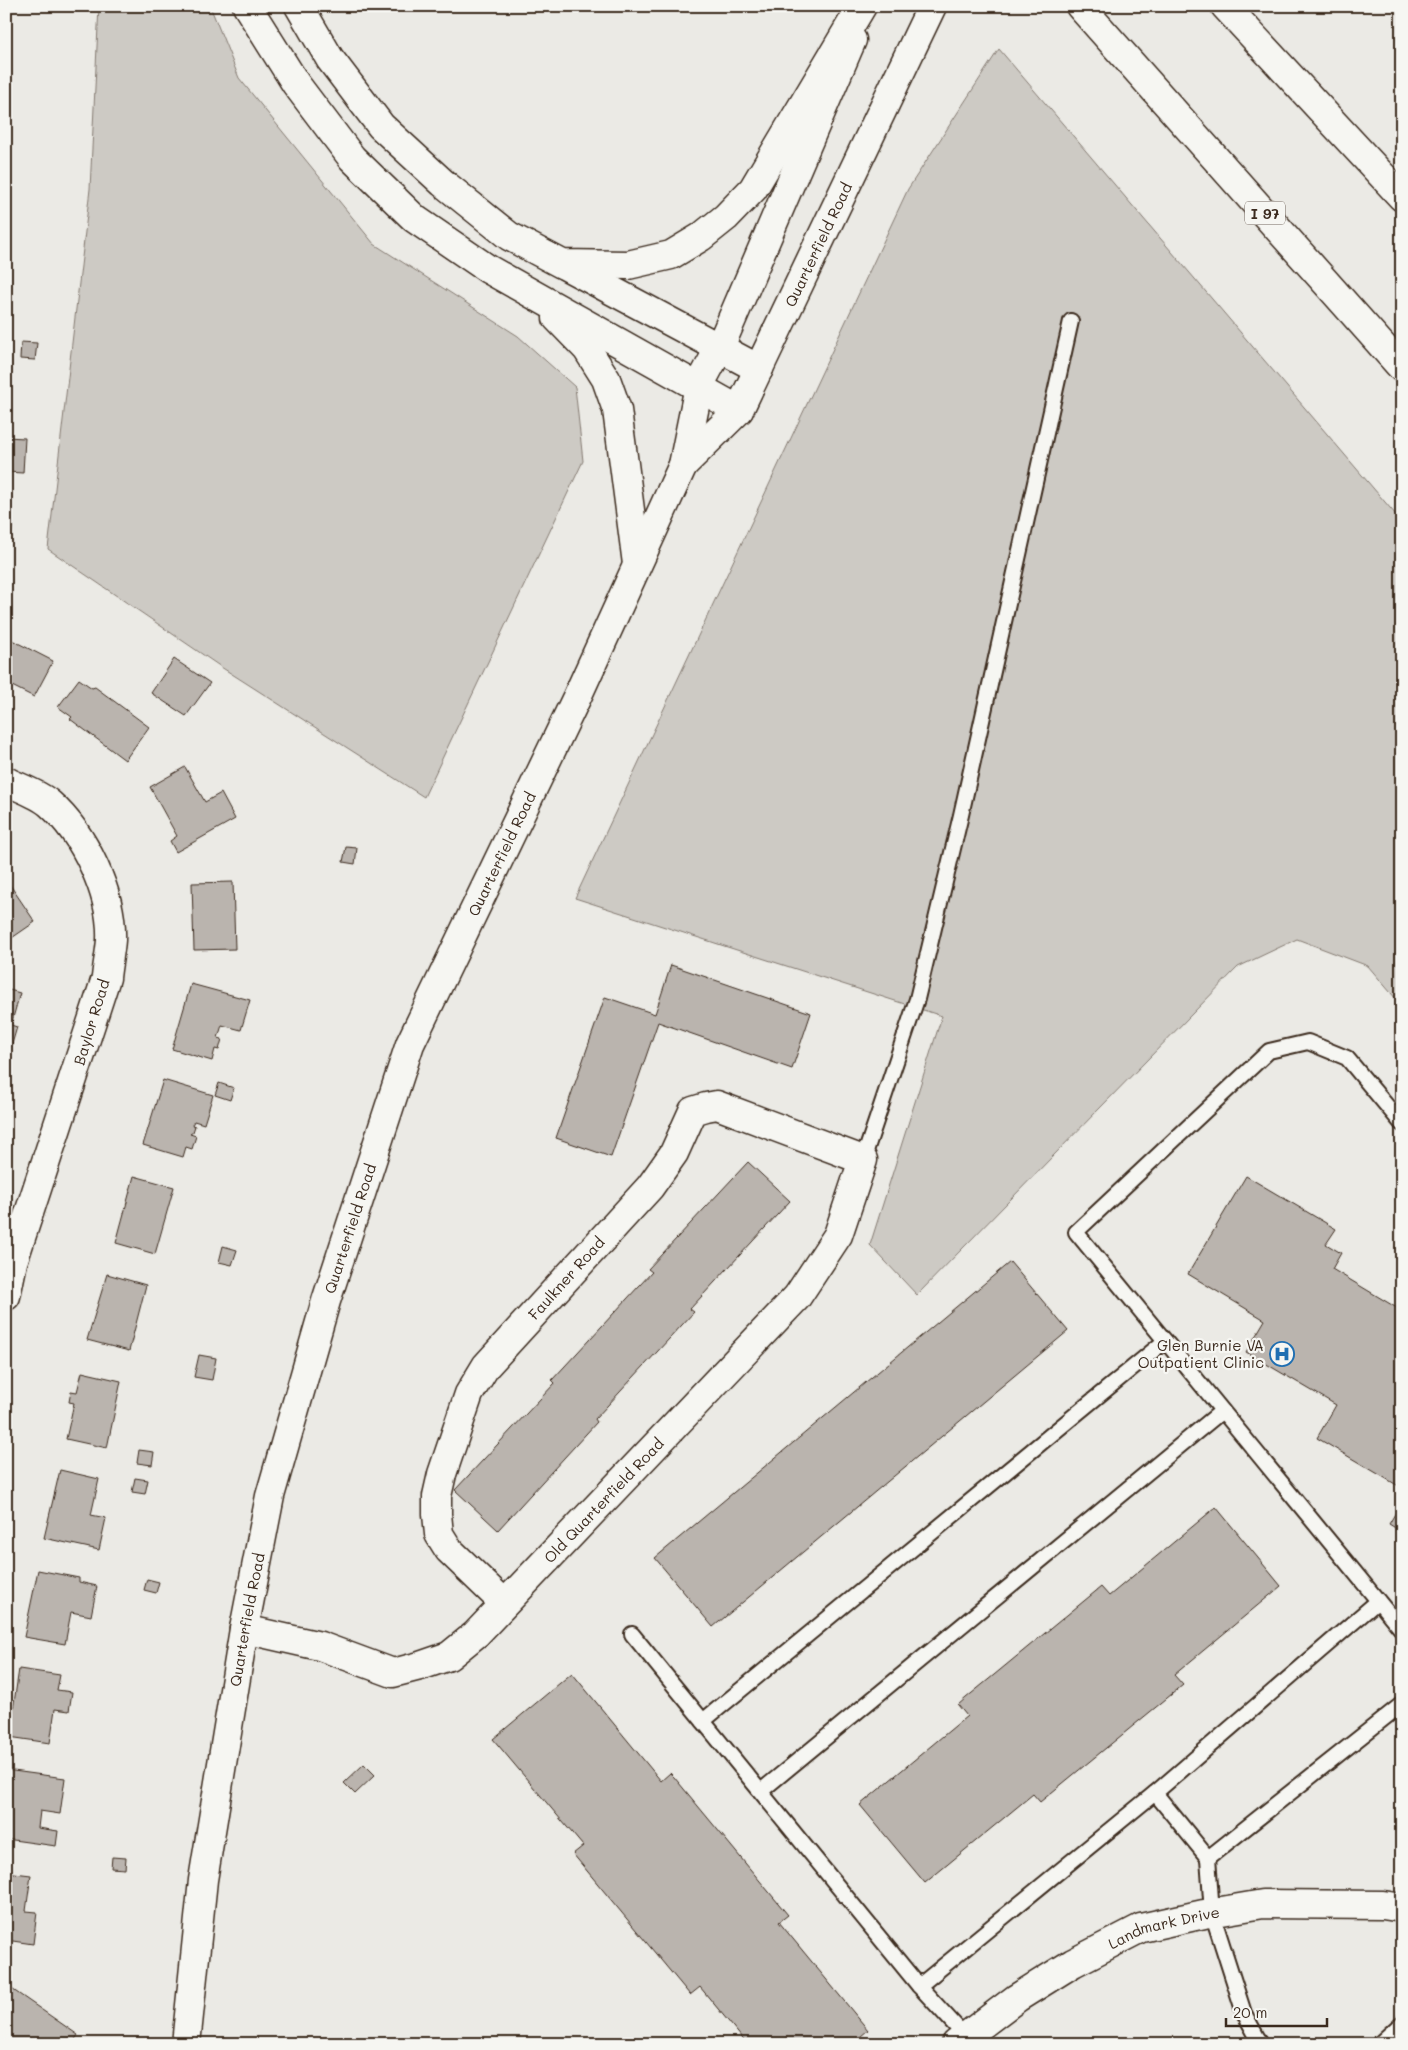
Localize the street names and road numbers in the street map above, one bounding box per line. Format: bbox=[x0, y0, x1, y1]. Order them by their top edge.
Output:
street label: Quarterfield Road bbox=[780, 179, 856, 310]
road number: I 97 bbox=[1245, 202, 1285, 224]
street label: Quarterfield Road bbox=[463, 788, 540, 919]
street label: Baylor Road bbox=[68, 977, 114, 1067]
street label: Quarterfield Road bbox=[319, 1161, 380, 1296]
street label: Faulkner Road bbox=[523, 1232, 609, 1324]
street label: Old Quarterfield Road bbox=[539, 1433, 668, 1567]
street label: Quarterfield Road bbox=[225, 1551, 269, 1688]
street label: Landmark Drive bbox=[1104, 1902, 1221, 1953]

